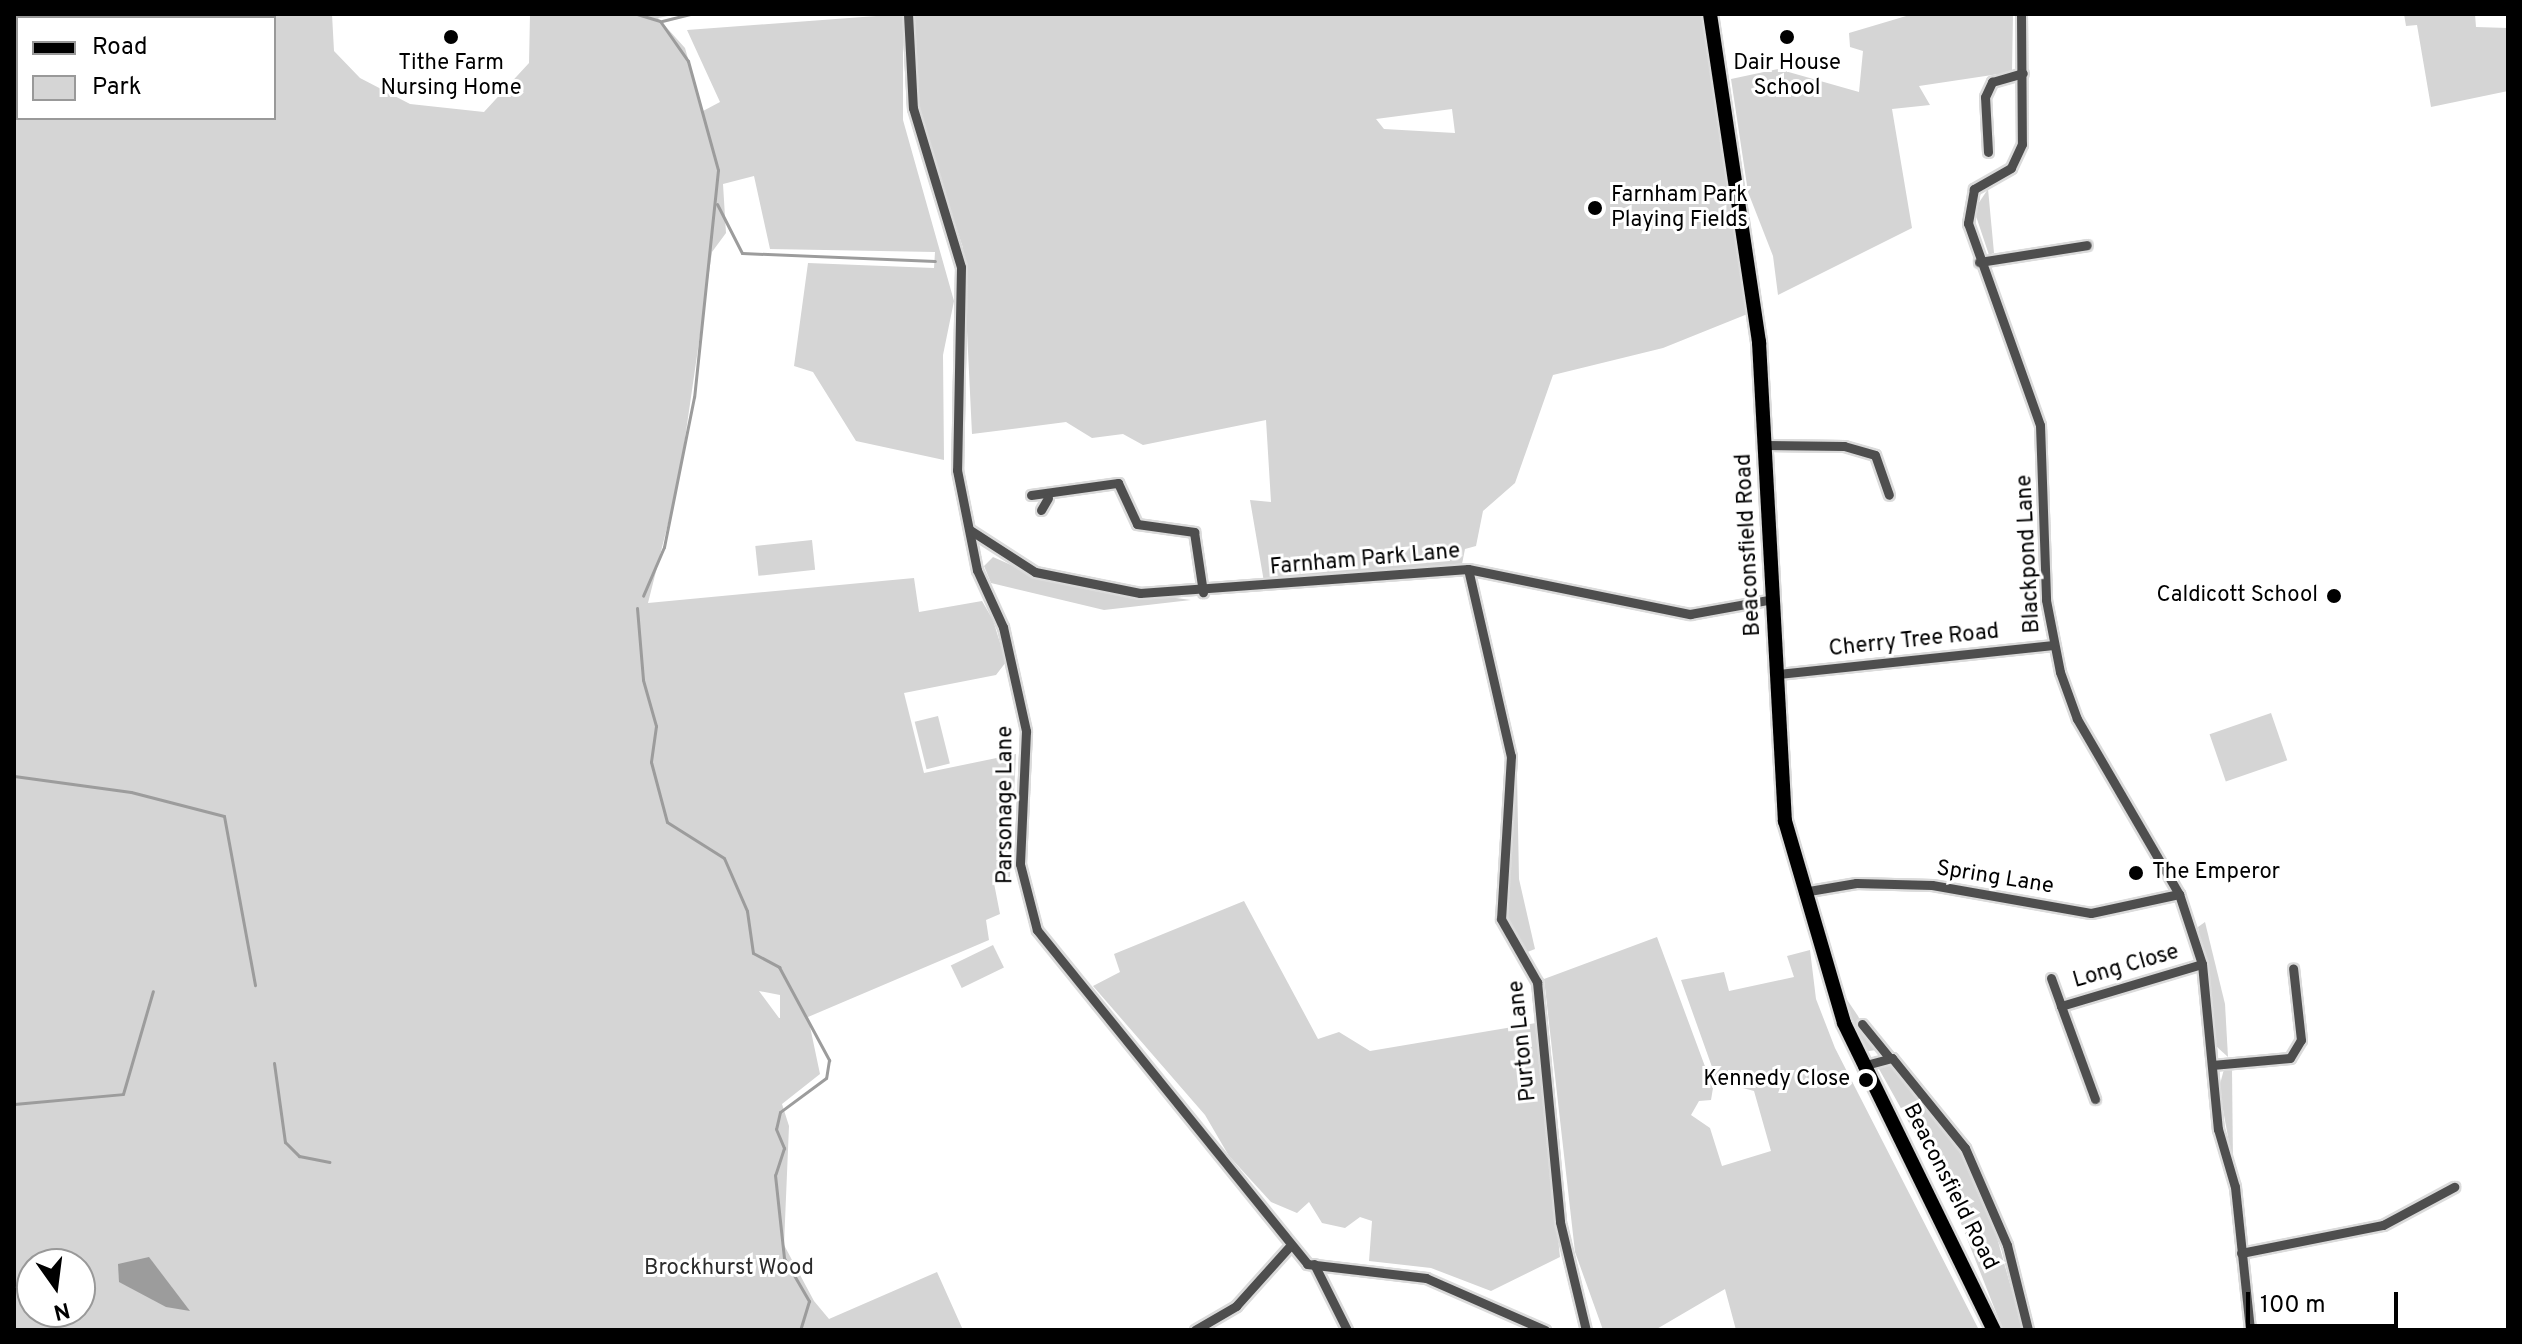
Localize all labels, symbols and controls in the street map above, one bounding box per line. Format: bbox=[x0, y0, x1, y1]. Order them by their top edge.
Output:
legend bbox=[16, 16, 276, 120]
marker: Tithe Farm Nursing Home bbox=[442, 28, 460, 46]
marker: Dair House School bbox=[1778, 28, 1796, 46]
text: Road bbox=[92, 33, 148, 63]
place label: Tithe Farm Nursing Home bbox=[380, 50, 522, 102]
place label: Dair House School bbox=[1733, 50, 1841, 102]
text: Park bbox=[92, 73, 142, 103]
place label: Farnham Park Playing Fields bbox=[1611, 182, 1748, 234]
marker: Farnham Park Playing Fields bbox=[1586, 199, 1604, 217]
street label: Beaconsfield Road bbox=[1731, 453, 1767, 637]
street label: Blackpond Lane bbox=[2012, 474, 2046, 634]
street label: Farnham Park Lane bbox=[1269, 539, 1461, 581]
place label: Caldicott School bbox=[2157, 583, 2318, 609]
marker: Caldicott School bbox=[2325, 587, 2343, 605]
street label: Cherry Tree Road bbox=[1827, 619, 2001, 663]
street label: Parsonage Lane bbox=[993, 726, 1019, 884]
street label: Spring Lane bbox=[1934, 856, 2056, 900]
place label: The Emperor bbox=[2152, 860, 2280, 886]
marker: The Emperor bbox=[2127, 864, 2145, 882]
street label: Long Close bbox=[2070, 939, 2182, 995]
street label: Purton Lane bbox=[1504, 979, 1542, 1103]
place label: Kennedy Close bbox=[1703, 1067, 1850, 1093]
marker: Kennedy Close bbox=[1857, 1071, 1875, 1089]
street label: Beaconsfield Road bbox=[1897, 1099, 2003, 1275]
north arrow bbox=[16, 1248, 96, 1328]
park label: Brockhurst Wood bbox=[644, 1256, 814, 1282]
scale bar bbox=[2250, 1276, 2402, 1326]
text: 100 m bbox=[2260, 1291, 2326, 1321]
text: N bbox=[51, 1295, 72, 1325]

